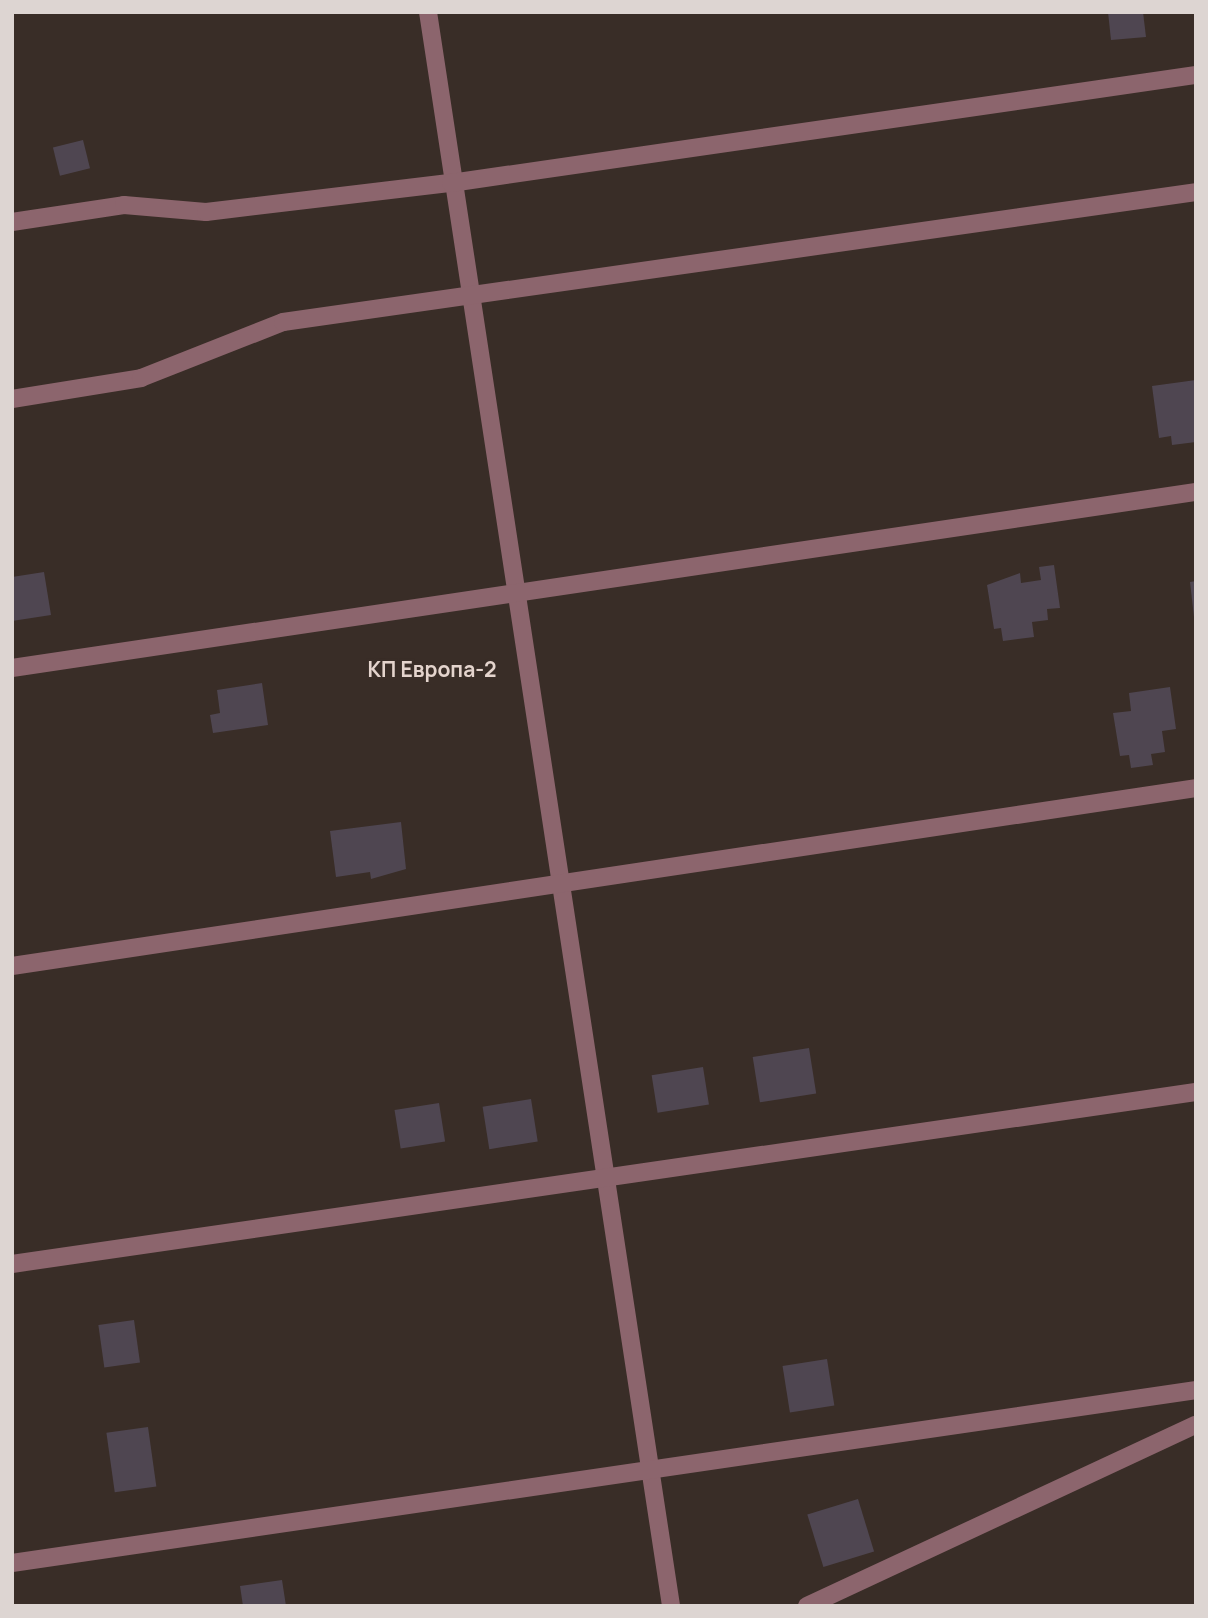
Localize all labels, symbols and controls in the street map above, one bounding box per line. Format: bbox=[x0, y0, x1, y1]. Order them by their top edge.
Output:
district label: КП Европа-2 bbox=[367, 656, 497, 682]

